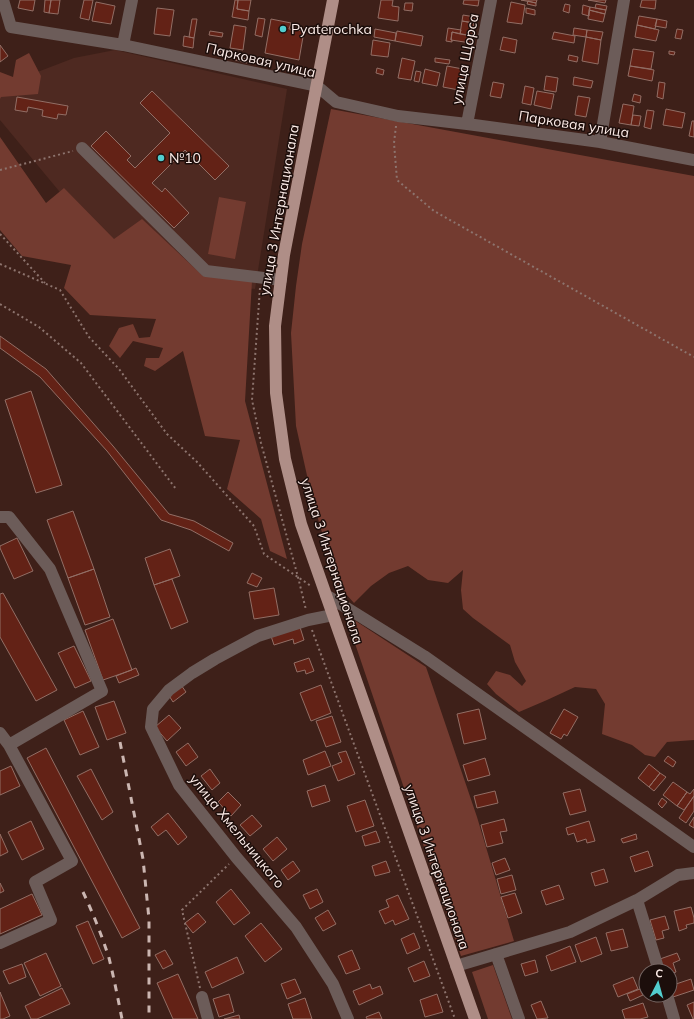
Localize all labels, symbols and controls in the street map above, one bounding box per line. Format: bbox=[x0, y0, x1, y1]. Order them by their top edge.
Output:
street label: улица Щорса bbox=[447, 12, 483, 106]
place label: Pyaterochka bbox=[291, 20, 372, 38]
marker: Pyaterochka bbox=[278, 24, 288, 34]
street label: Парковая улица bbox=[204, 39, 318, 81]
street label: Парковая улица bbox=[517, 106, 631, 142]
street label: улица 3 Интернационала bbox=[255, 123, 303, 297]
place label: №10 bbox=[169, 149, 201, 167]
marker: №10 bbox=[156, 153, 166, 163]
street label: улица 3 Интернационала bbox=[297, 476, 367, 646]
street label: улица Хмельницкого bbox=[185, 770, 289, 892]
street label: улица 3 Интернационала bbox=[400, 782, 474, 952]
north arrow bbox=[638, 963, 678, 1003]
text: С bbox=[655, 966, 664, 980]

